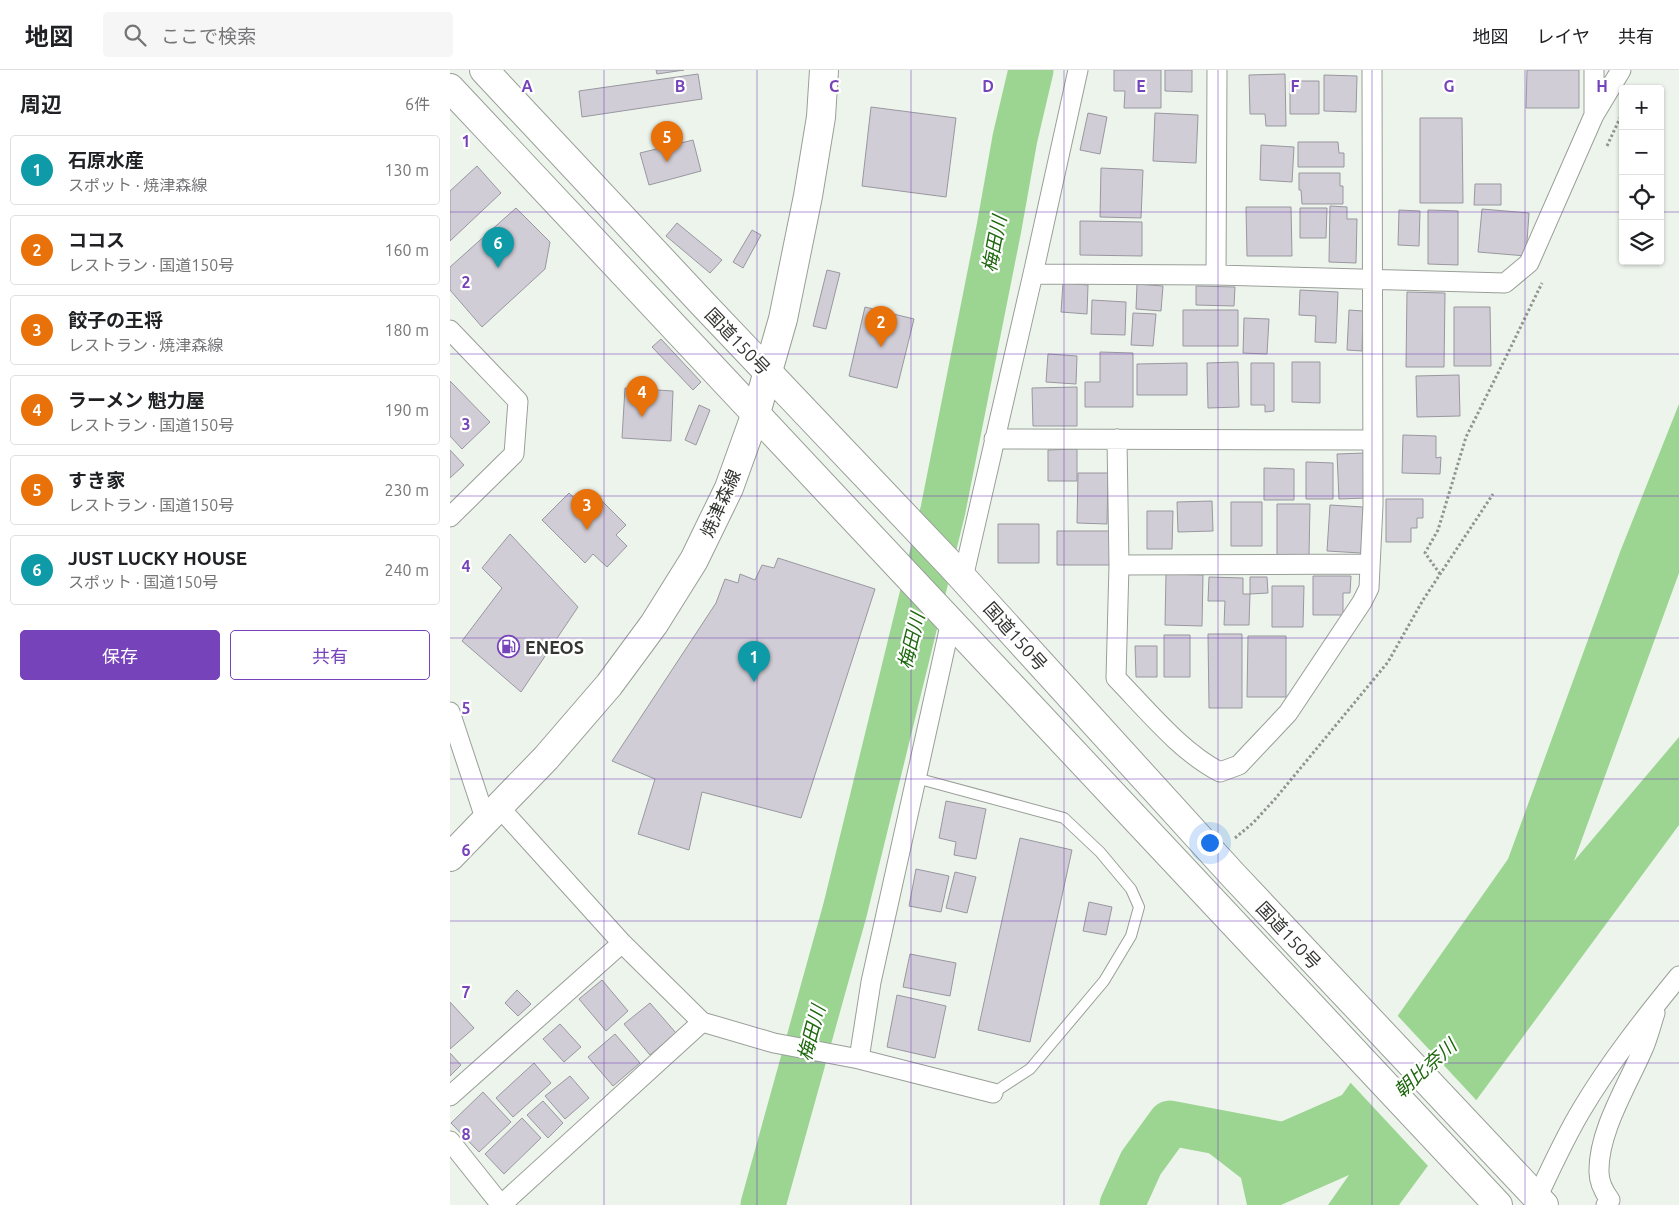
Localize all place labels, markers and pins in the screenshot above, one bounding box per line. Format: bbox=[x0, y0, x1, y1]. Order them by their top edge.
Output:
pin: 5 bbox=[651, 121, 683, 162]
pin: 6 bbox=[482, 227, 514, 268]
pin: 2 bbox=[865, 306, 897, 347]
pin: 4 bbox=[626, 376, 658, 417]
pin: 3 bbox=[571, 489, 603, 530]
fuel station icon: ENEOS bbox=[497, 635, 521, 659]
place label: ENEOS bbox=[525, 637, 584, 657]
pin: 1 bbox=[738, 641, 770, 682]

